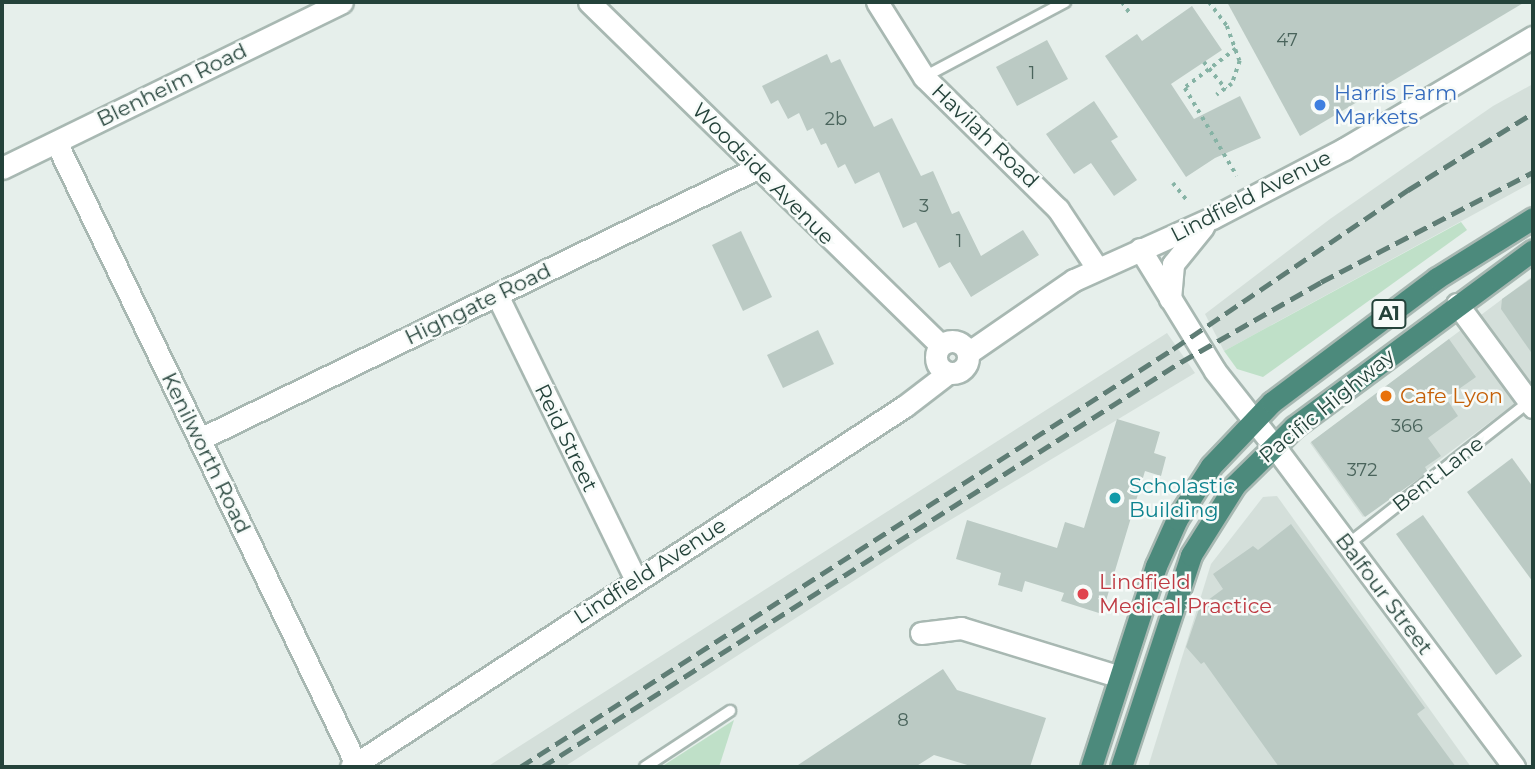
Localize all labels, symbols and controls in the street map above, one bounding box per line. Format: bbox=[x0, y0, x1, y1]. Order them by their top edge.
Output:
house number: 47 bbox=[1276, 29, 1298, 51]
street label: Blenheim Road bbox=[93, 38, 251, 132]
house number: 1 bbox=[1029, 62, 1035, 84]
street label: Havilah Road bbox=[926, 79, 1044, 193]
place label: Harris Farm Markets bbox=[1334, 80, 1457, 130]
marker: Harris Farm Markets bbox=[1312, 97, 1328, 113]
street label: Woodside Avenue bbox=[687, 98, 839, 250]
house number: 2b bbox=[825, 108, 847, 130]
street label: Lindfield Avenue bbox=[1167, 145, 1335, 247]
house number: 3 bbox=[919, 195, 929, 217]
house number: 1 bbox=[956, 230, 962, 252]
street label: Highgate Road bbox=[401, 258, 555, 350]
road number: A1 bbox=[1370, 298, 1408, 330]
street label: Pacific Highway bbox=[1254, 344, 1400, 468]
street label: Kenilworth Road bbox=[156, 368, 256, 538]
street label: Reid Street bbox=[529, 380, 603, 496]
place label: Cafe Lyon bbox=[1400, 383, 1503, 409]
marker: Cafe Lyon bbox=[1378, 388, 1394, 404]
house number: 366 bbox=[1391, 415, 1423, 437]
street label: Bent Lane bbox=[1388, 431, 1488, 517]
house number: 372 bbox=[1347, 459, 1377, 481]
place label: Scholastic Building bbox=[1129, 473, 1235, 523]
marker: Scholastic Building bbox=[1107, 490, 1123, 506]
street label: Lindfield Avenue bbox=[569, 512, 731, 630]
street label: Balfour Street bbox=[1330, 528, 1438, 660]
place label: Lindfield Medical Practice bbox=[1099, 569, 1272, 619]
marker: Lindfield Medical Practice bbox=[1073, 584, 1093, 604]
house number: 8 bbox=[897, 709, 909, 731]

